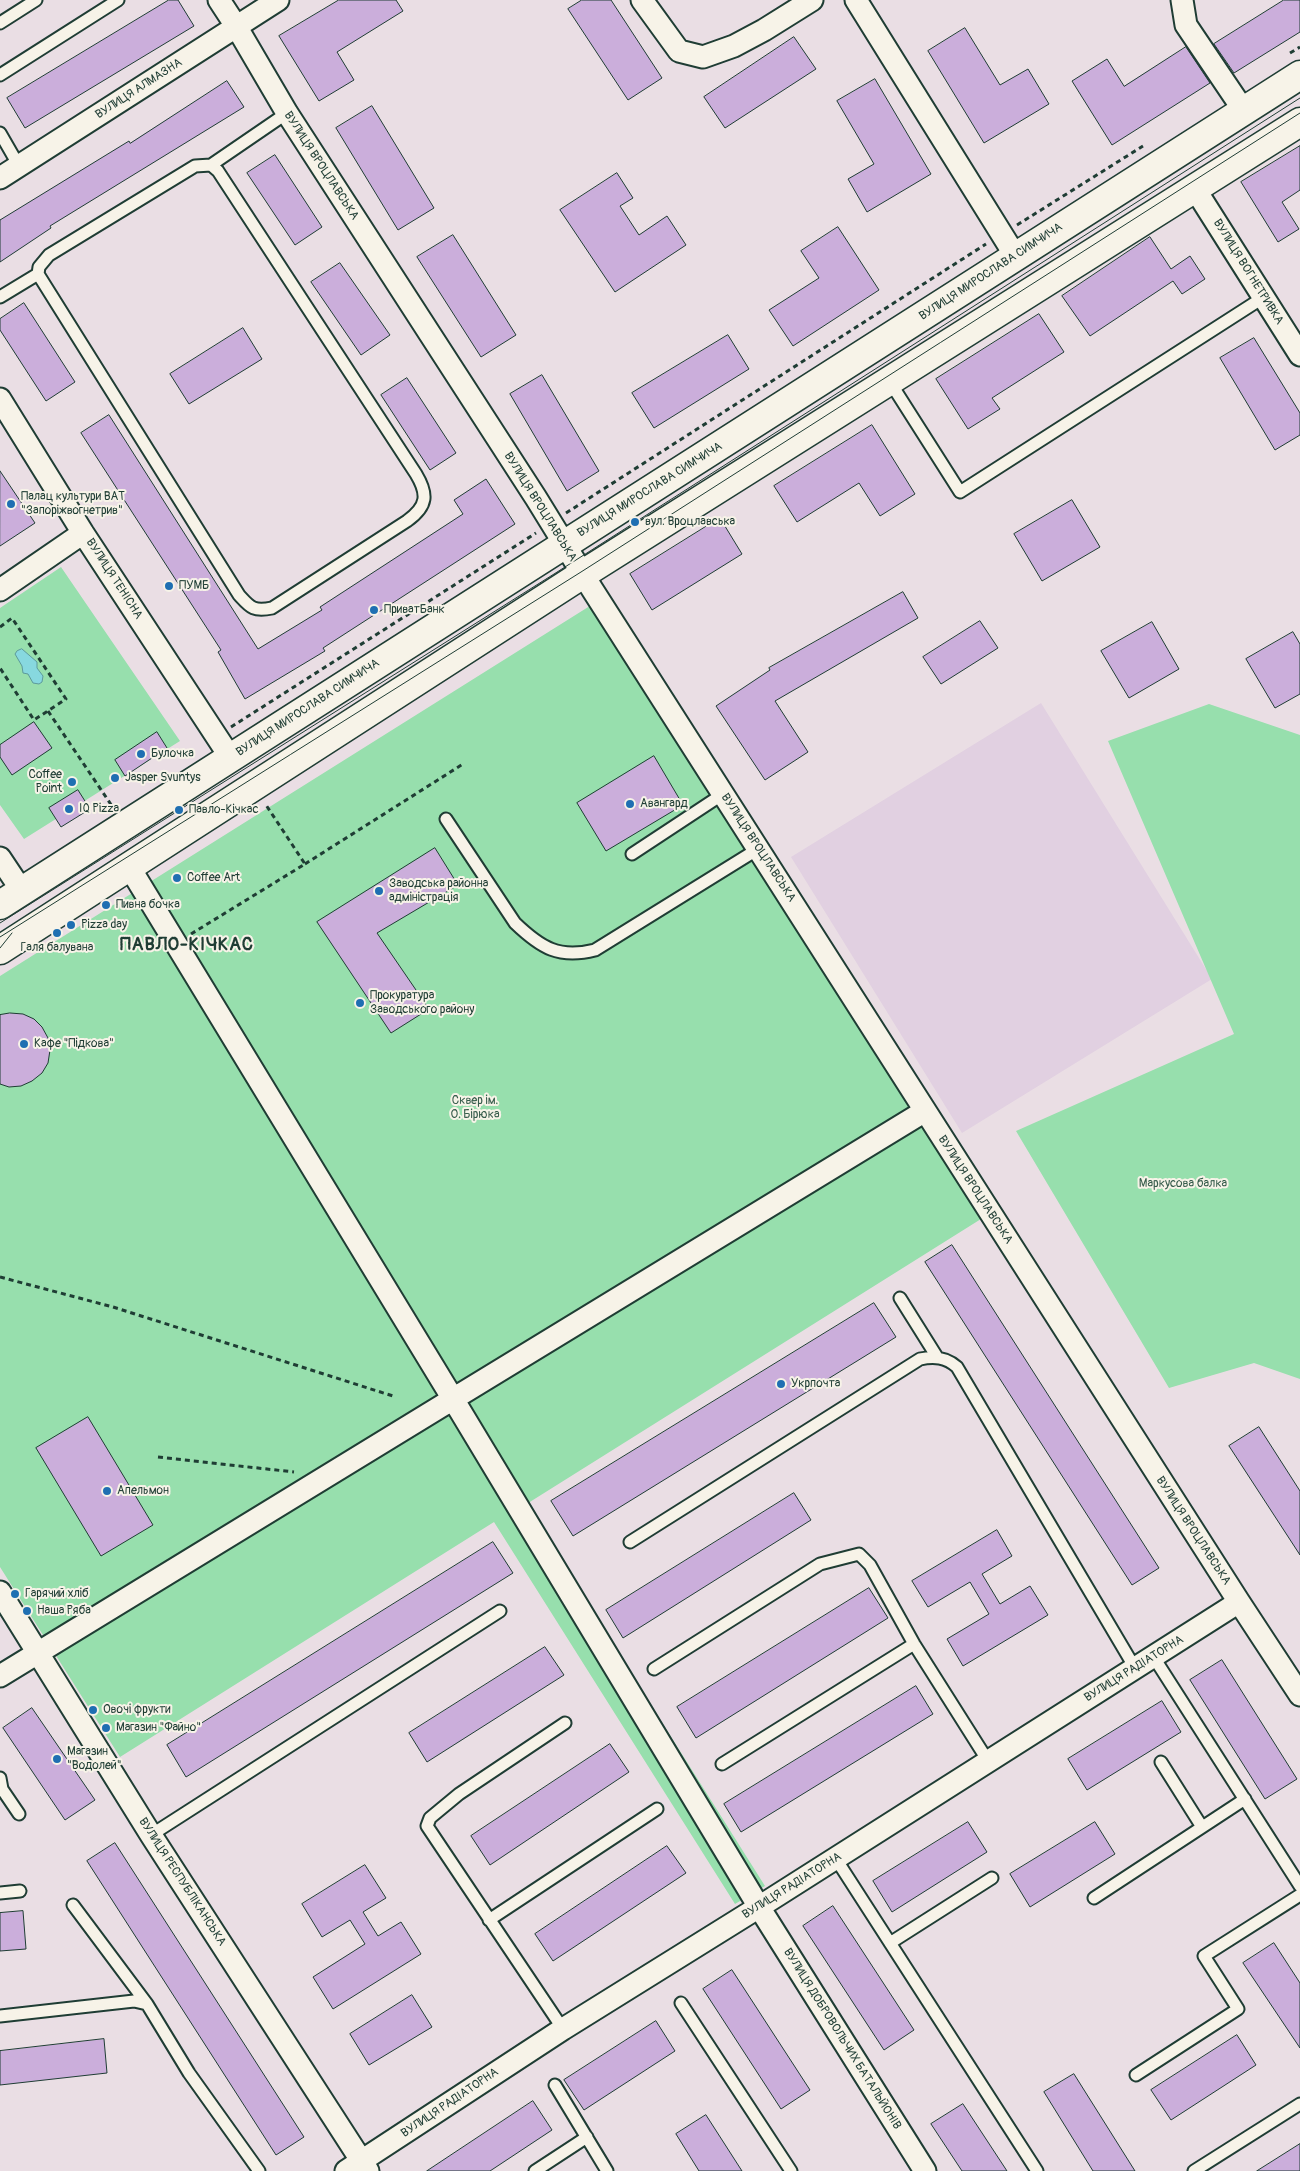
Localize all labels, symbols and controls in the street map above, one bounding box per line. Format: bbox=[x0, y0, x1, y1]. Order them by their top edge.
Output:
street label: ВУЛИЦЯ АЛМАЗНА bbox=[93, 56, 185, 122]
street label: ВУЛИЦЯ ВРОЦЛАВСЬКА bbox=[281, 109, 361, 223]
street label: ВУЛИЦЯ ВОГНЕТРИВКА bbox=[1210, 217, 1286, 327]
street label: ВУЛИЦЯ МИРОСЛАВА СИМЧИЧА bbox=[917, 220, 1065, 324]
street label: ВУЛИЦЯ МИРОСЛАВА СИМЧИЧА bbox=[575, 439, 725, 541]
street label: ВУЛИЦЯ ВРОЦЛАВСЬКА bbox=[500, 450, 580, 564]
place label: Палац культури ВАТ "Запоріжвогнетрив" bbox=[21, 490, 125, 518]
marker: Палац культури ВАТ "Запоріжвогнетрив" bbox=[5, 498, 17, 510]
place label: вул. Вроцлавська bbox=[645, 515, 735, 529]
marker: вул. Вроцлавська bbox=[629, 516, 641, 528]
street label: ВУЛИЦЯ ТЕНІСНА bbox=[83, 536, 145, 622]
place label: ПУМБ bbox=[179, 579, 209, 593]
marker: ПУМБ bbox=[163, 580, 175, 592]
place label: ПриватБанк bbox=[384, 603, 445, 617]
marker: ПриватБанк bbox=[368, 604, 380, 616]
street label: ВУЛИЦЯ МИРОСЛАВА СИМЧИЧА bbox=[234, 656, 382, 760]
place label: Булочка bbox=[151, 747, 194, 761]
marker: Булочка bbox=[135, 748, 147, 760]
place label: Coffee Point bbox=[28, 768, 62, 796]
place label: Jasper Svuntys bbox=[125, 771, 201, 785]
marker: Jasper Svuntys bbox=[109, 772, 121, 784]
marker: Coffee Point bbox=[66, 776, 78, 788]
street label: ВУЛИЦЯ ВРОЦЛАВСЬКА bbox=[718, 791, 798, 905]
place label: Авангард bbox=[640, 797, 688, 811]
marker: Авангард bbox=[624, 798, 636, 810]
place label: IQ Pіzza bbox=[79, 802, 119, 816]
marker: IQ Pіzza bbox=[63, 803, 75, 815]
place label: Павло-Кічкас bbox=[189, 803, 259, 817]
marker: Павло-Кічкас bbox=[173, 804, 185, 816]
place label: Coffee Art bbox=[187, 871, 240, 885]
marker: Coffee Art bbox=[171, 872, 183, 884]
place label: Заводська районна адміністрація bbox=[389, 877, 488, 905]
marker: Заводська районна адміністрація bbox=[373, 885, 385, 897]
place label: Пивна бочка bbox=[116, 898, 180, 912]
marker: Пивна бочка bbox=[100, 899, 112, 911]
place label: Pizza day bbox=[81, 918, 127, 932]
marker: Pizza day bbox=[65, 919, 77, 931]
marker: Галя балувана bbox=[51, 927, 63, 939]
district label: ПАВЛО-КІЧКАС bbox=[119, 934, 255, 956]
place label: Галя балувана bbox=[21, 941, 93, 955]
place label: Прокуратура Заводського району bbox=[370, 989, 474, 1017]
marker: Прокуратура Заводського району bbox=[354, 997, 366, 1009]
place label: Кафе "Підкова" bbox=[34, 1037, 114, 1051]
marker: Кафе "Підкова" bbox=[18, 1038, 30, 1050]
park label: Сквер ім. О. Бірюка bbox=[451, 1094, 499, 1122]
street label: ВУЛИЦЯ ВРОЦЛАВСЬКА bbox=[935, 1133, 1015, 1247]
park label: Маркусова балка bbox=[1139, 1177, 1227, 1191]
place label: Укрпочта bbox=[791, 1377, 840, 1391]
marker: Укрпочта bbox=[775, 1378, 787, 1390]
street label: ВУЛИЦЯ ВРОЦЛАВСЬКА bbox=[1153, 1474, 1233, 1588]
place label: Апельмон bbox=[117, 1484, 169, 1498]
marker: Апельмон bbox=[101, 1485, 113, 1497]
place label: Гарячий хліб bbox=[25, 1587, 89, 1601]
marker: Гарячий хліб bbox=[9, 1588, 21, 1600]
place label: Наша Ряба bbox=[37, 1604, 91, 1618]
marker: Наша Ряба bbox=[21, 1605, 33, 1617]
street label: ВУЛИЦЯ РАДІАТОРНА bbox=[1082, 1633, 1186, 1705]
place label: Овочі фрукти bbox=[103, 1703, 171, 1717]
marker: Овочі фрукти bbox=[87, 1704, 99, 1716]
place label: Магазин "Файно" bbox=[116, 1721, 201, 1735]
marker: Магазин "Файно" bbox=[100, 1722, 112, 1734]
place label: Магазин "Водолей" bbox=[67, 1745, 122, 1773]
marker: Магазин "Водолей" bbox=[51, 1753, 63, 1765]
street label: ВУЛИЦЯ РЕСПУБЛІКАНСЬКА bbox=[135, 1815, 229, 1949]
street label: ВУЛИЦЯ РАДІАТОРНА bbox=[740, 1850, 844, 1922]
street label: ВУЛИЦЯ ДОБРОВОЛЬЧИХ БАТАЛЬЙОНІВ bbox=[780, 1946, 904, 2132]
street label: ВУЛИЦЯ РАДІАТОРНА bbox=[399, 2065, 501, 2141]

